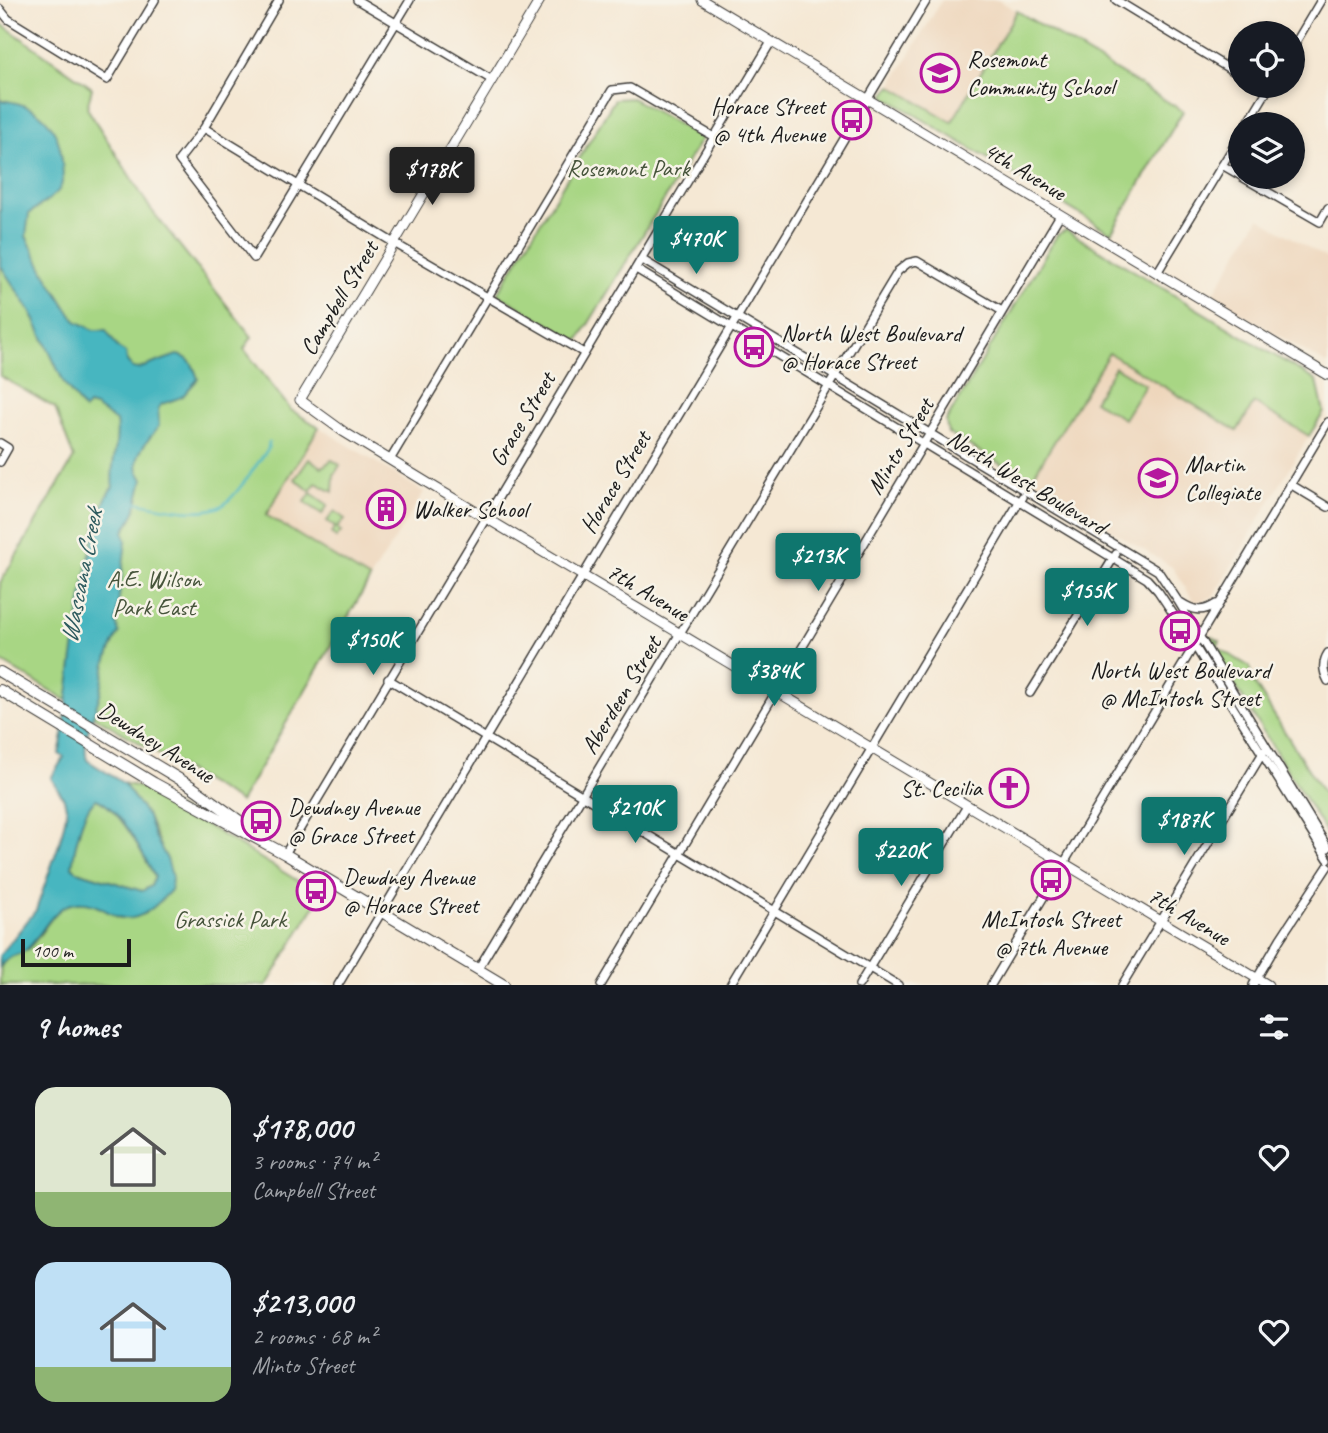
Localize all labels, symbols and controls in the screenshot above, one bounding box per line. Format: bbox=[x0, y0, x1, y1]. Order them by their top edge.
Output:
map controls bbox=[1228, 21, 1305, 189]
button: locate bbox=[1228, 21, 1305, 98]
place label: Rosemont Community School bbox=[967, 44, 1118, 102]
school or university icon: Rosemont Community School bbox=[919, 52, 961, 94]
place label: Horace Street @ 4th Avenue bbox=[711, 91, 827, 149]
bus stop icon: Horace Street @ 4th Avenue bbox=[831, 99, 873, 141]
button: layers bbox=[1228, 112, 1305, 189]
street label: 4th Avenue bbox=[978, 135, 1073, 208]
pin: $178K bbox=[383, 148, 481, 207]
park label: Rosemont Park bbox=[567, 153, 692, 183]
text: $178K bbox=[406, 155, 459, 184]
pin: $470K bbox=[647, 216, 745, 276]
text: $470K bbox=[670, 224, 723, 253]
street label: Campbell Street bbox=[293, 234, 386, 361]
place label: North West Boulevard @ Horace Street bbox=[781, 318, 965, 376]
bus stop icon: North West Boulevard @ Horace Street bbox=[733, 326, 775, 368]
street label: Grace Street bbox=[482, 365, 563, 472]
street label: Minto Street bbox=[860, 391, 941, 500]
street label: North West Boulevard bbox=[942, 423, 1115, 543]
street label: Horace Street bbox=[573, 424, 658, 539]
place label: Martin Collegiate bbox=[1185, 449, 1262, 507]
school or university icon: Martin Collegiate bbox=[1137, 457, 1179, 499]
building icon: Walker School bbox=[365, 488, 407, 530]
place label: Walker School bbox=[413, 494, 531, 524]
water label: Wascana Creek bbox=[52, 502, 111, 646]
pin: $213K bbox=[769, 534, 867, 593]
text: $213K bbox=[791, 541, 845, 570]
street label: 7th Avenue bbox=[601, 556, 696, 629]
park label: A.E. Wilson Park East bbox=[107, 564, 202, 622]
pin: $155K bbox=[1038, 568, 1136, 628]
text: $155K bbox=[1061, 576, 1113, 605]
bus stop icon: North West Boulevard @ McIntosh Street bbox=[1159, 610, 1201, 652]
pin: $150K bbox=[324, 618, 422, 677]
text: $150K bbox=[347, 625, 399, 654]
street label: Aberdeen Street bbox=[574, 629, 669, 759]
pin: $384K bbox=[725, 648, 823, 708]
place label: North West Boulevard @ McIntosh Street bbox=[1090, 655, 1274, 713]
text: $384K bbox=[747, 656, 801, 685]
street label: Dewdney Avenue bbox=[92, 694, 222, 791]
church icon: St. Cecilia bbox=[988, 767, 1030, 809]
place label: St. Cecilia bbox=[900, 773, 983, 803]
pin: $210K bbox=[586, 786, 684, 845]
place label: Dewdney Avenue @ Grace Street bbox=[288, 792, 422, 850]
text: $210K bbox=[608, 793, 662, 822]
pin: $187K bbox=[1135, 798, 1233, 857]
bus stop icon: Dewdney Avenue @ Grace Street bbox=[240, 800, 282, 842]
text: $187K bbox=[1158, 805, 1211, 834]
pin: $220K bbox=[852, 828, 950, 888]
text: $220K bbox=[874, 836, 928, 865]
bus stop icon: McIntosh Street @ 7th Avenue bbox=[1030, 859, 1072, 901]
place label: Dewdney Avenue @ Horace Street bbox=[343, 862, 480, 920]
bus stop icon: Dewdney Avenue @ Horace Street bbox=[295, 870, 337, 912]
street label: 7th Avenue bbox=[1142, 880, 1237, 953]
park label: Grassick Park bbox=[174, 904, 288, 934]
place label: McIntosh Street @ 7th Avenue bbox=[981, 904, 1123, 962]
scale bar bbox=[21, 936, 131, 968]
text: 100 m bbox=[32, 939, 73, 963]
text: 9 homes bbox=[35, 1008, 119, 1046]
icon: filters bbox=[1255, 1008, 1293, 1046]
text: $178,000 bbox=[252, 1109, 352, 1147]
icon: home bbox=[91, 1115, 175, 1199]
icon: heart bbox=[1255, 1138, 1293, 1176]
text: 3 rooms · 74 m² bbox=[252, 1147, 376, 1176]
text: Campbell Street bbox=[252, 1176, 375, 1205]
text: $213,000 bbox=[252, 1284, 352, 1322]
icon: home bbox=[91, 1290, 175, 1374]
icon: heart bbox=[1255, 1313, 1293, 1351]
text: 2 rooms · 68 m² bbox=[252, 1322, 376, 1351]
text: Minto Street bbox=[252, 1351, 354, 1380]

